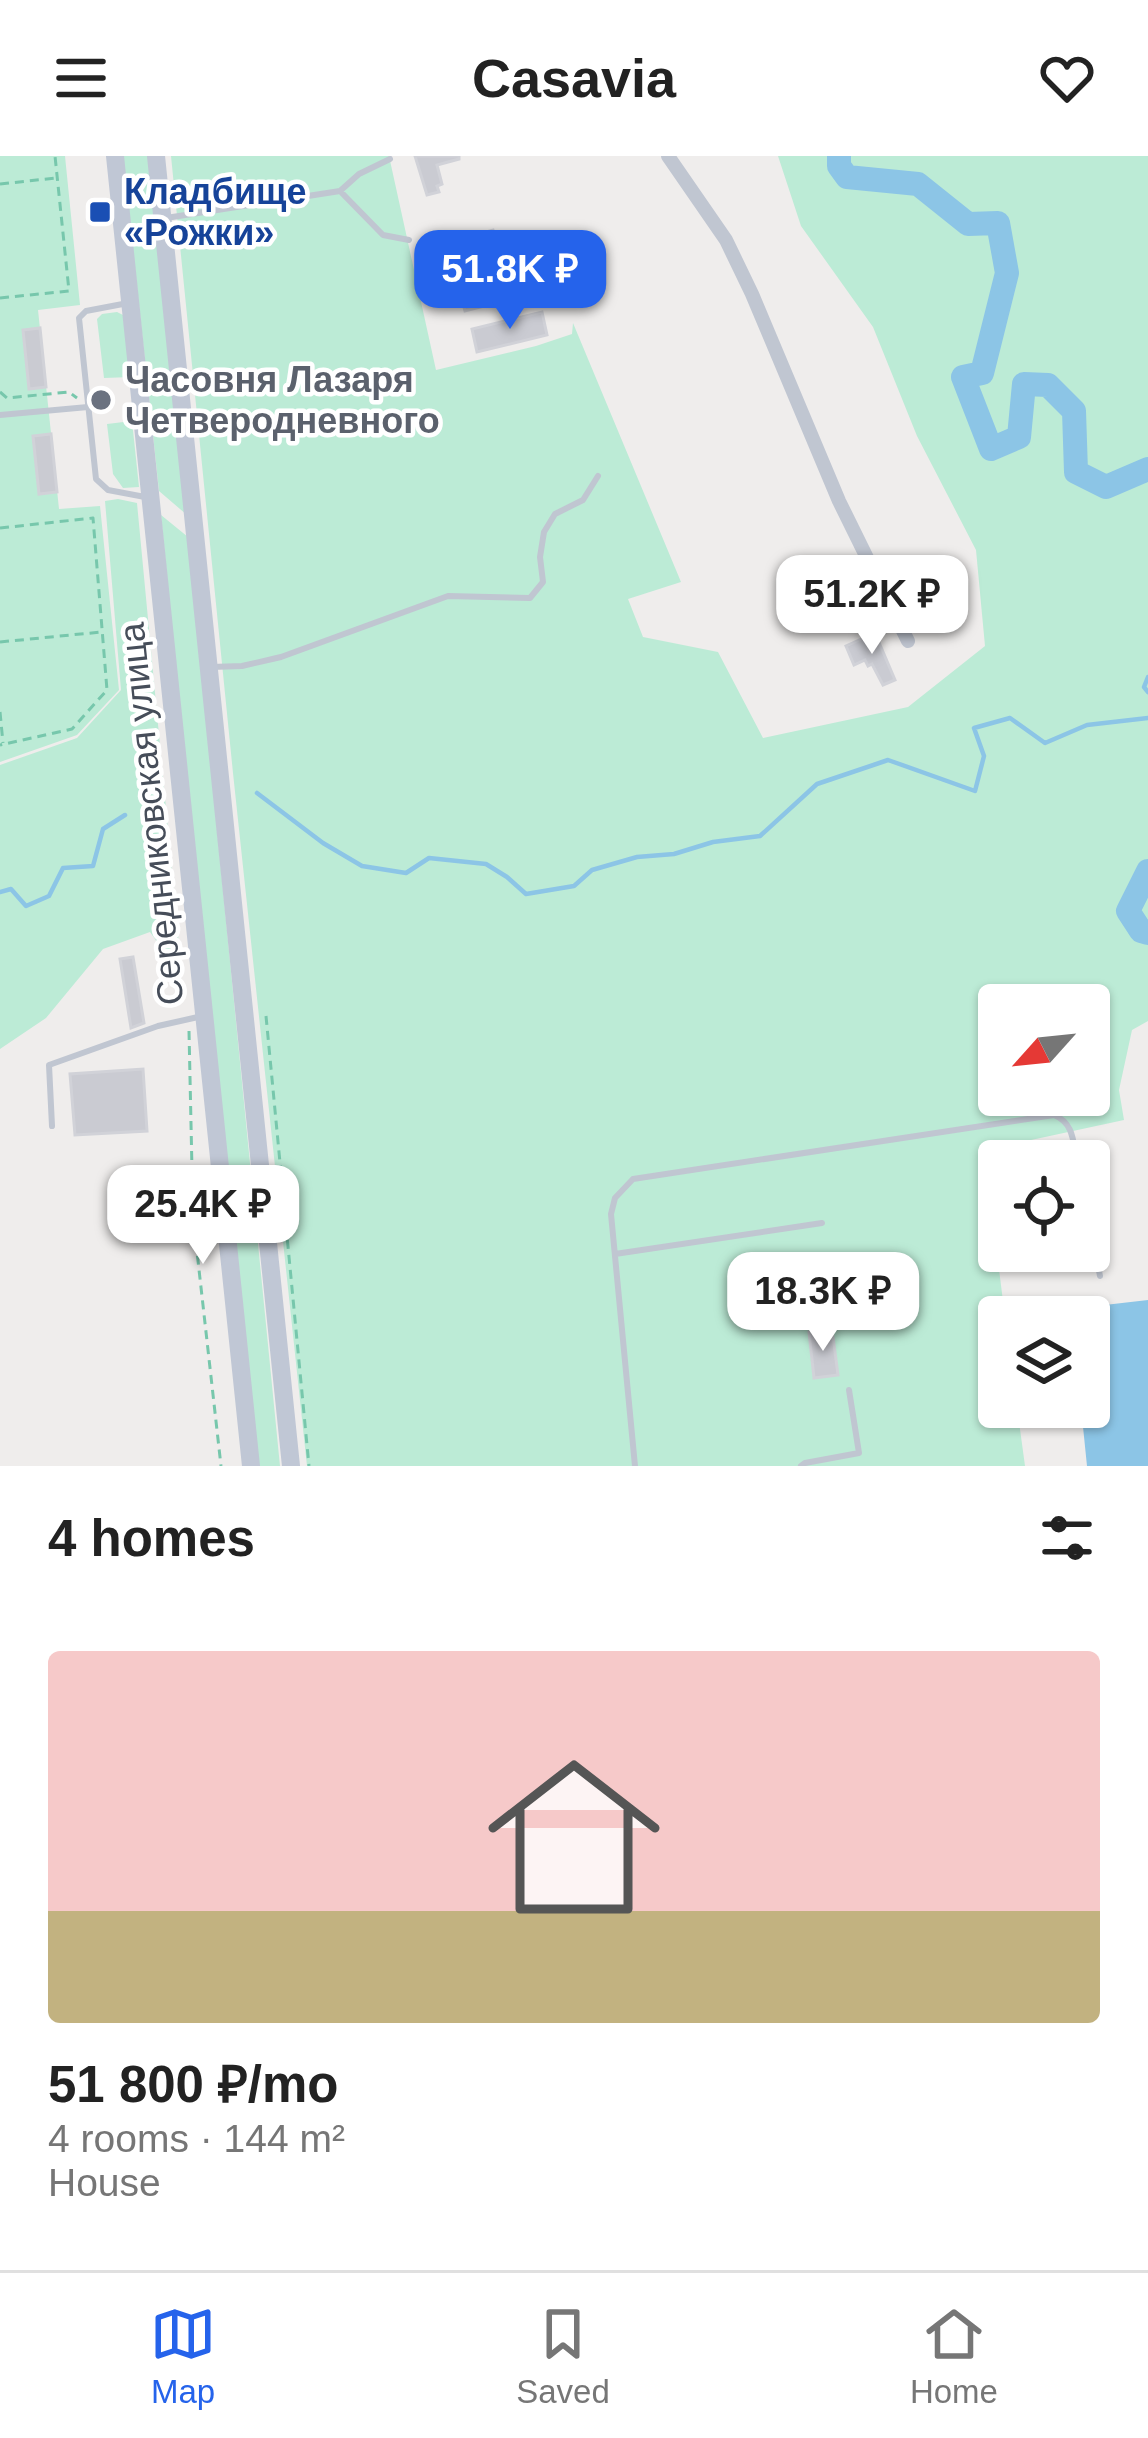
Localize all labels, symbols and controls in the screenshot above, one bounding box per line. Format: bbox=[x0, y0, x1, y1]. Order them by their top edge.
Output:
icon: menu bbox=[48, 45, 114, 111]
icon: heart bbox=[1034, 45, 1100, 111]
text: Casavia bbox=[472, 48, 676, 108]
place label: Кладбище «Рожки» bbox=[124, 171, 306, 253]
marker: Кладбище «Рожки» bbox=[87, 199, 113, 225]
pin: 51.8K ₽ bbox=[399, 230, 621, 332]
text: 51.8K ₽ bbox=[441, 247, 579, 290]
place label: Часовня Лазаря Четверодневного bbox=[125, 359, 440, 441]
marker: Часовня Лазаря Четверодневного bbox=[88, 387, 114, 413]
pin: 51.2K ₽ bbox=[761, 555, 983, 657]
text: 51.2K ₽ bbox=[803, 572, 941, 615]
street label: Середниковская улица bbox=[110, 620, 191, 1007]
north arrow bbox=[978, 984, 1110, 1116]
map controls bbox=[978, 984, 1110, 1428]
button: locate bbox=[978, 1140, 1110, 1272]
pin: 25.4K ₽ bbox=[92, 1165, 314, 1267]
text: 25.4K ₽ bbox=[134, 1182, 272, 1225]
pin: 18.3K ₽ bbox=[712, 1252, 934, 1354]
text: 18.3K ₽ bbox=[754, 1269, 892, 1312]
button: layers bbox=[978, 1296, 1110, 1428]
icon: filters bbox=[1034, 1505, 1100, 1571]
text: 4 homes bbox=[48, 1510, 255, 1567]
icon: home bbox=[466, 1729, 682, 1945]
text: 51 800 ₽/mo bbox=[48, 2056, 339, 2113]
text: 4 rooms · 144 m² bbox=[48, 2117, 345, 2160]
text: House bbox=[48, 2161, 161, 2204]
tab: Map bbox=[150, 2301, 216, 2411]
tab: Saved bbox=[516, 2301, 610, 2411]
tab: Home bbox=[910, 2301, 998, 2411]

